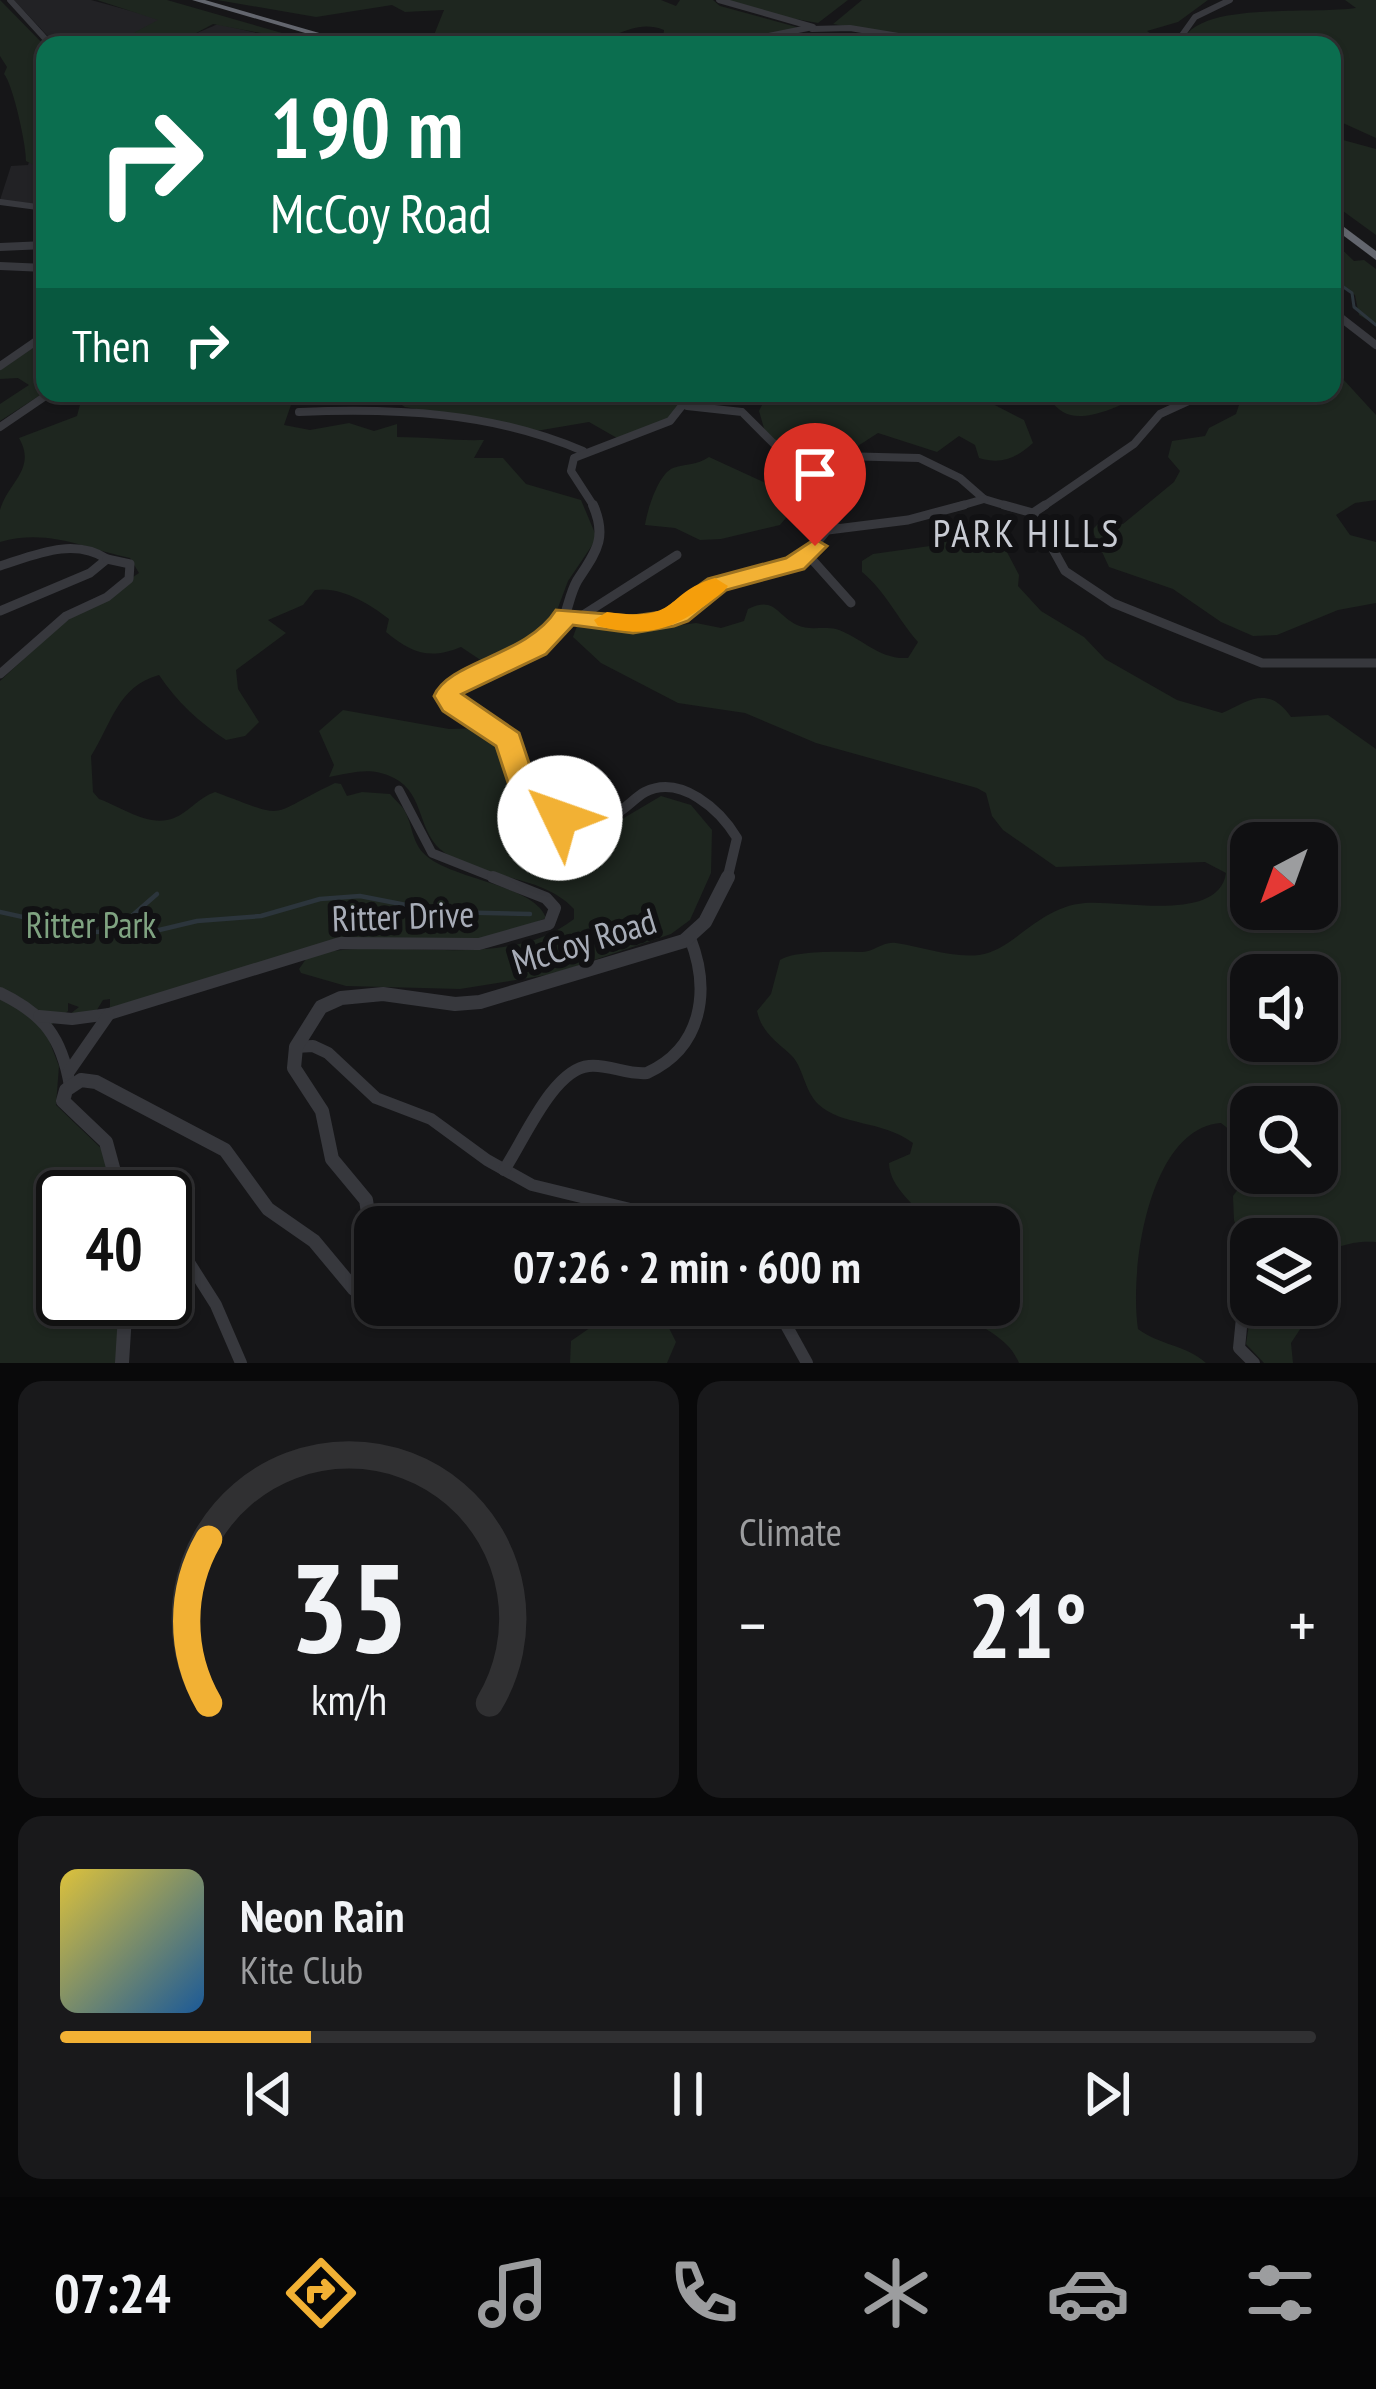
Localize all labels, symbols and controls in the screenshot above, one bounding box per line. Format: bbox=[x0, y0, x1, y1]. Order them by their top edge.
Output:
text: 190 m bbox=[270, 72, 463, 181]
icon: right bbox=[72, 84, 228, 240]
text: McCoy Road bbox=[270, 178, 492, 248]
icon: right bbox=[174, 312, 240, 378]
text: Then bbox=[72, 316, 150, 374]
pin bbox=[764, 423, 866, 546]
icon: arrive bbox=[782, 441, 848, 507]
district label: PARK HILLS bbox=[933, 507, 1121, 558]
position arrow bbox=[497, 755, 623, 881]
north arrow bbox=[1230, 822, 1338, 930]
map controls bbox=[1230, 822, 1338, 1326]
street label: Ritter Drive bbox=[331, 890, 475, 941]
street label: McCoy Road bbox=[506, 896, 661, 985]
park label: Ritter Park bbox=[26, 901, 156, 948]
button: sound bbox=[1230, 954, 1338, 1062]
button: search bbox=[1230, 1086, 1338, 1194]
speed limit sign: 40 bbox=[36, 1170, 192, 1326]
button: layers bbox=[1230, 1218, 1338, 1326]
text: 07:26 · 2 min · 600 m bbox=[513, 1237, 861, 1295]
text: Climate bbox=[739, 1506, 842, 1557]
text: 35 bbox=[289, 1525, 408, 1686]
text: 21° bbox=[968, 1566, 1087, 1683]
text: − bbox=[739, 1582, 766, 1667]
text: + bbox=[1289, 1582, 1316, 1667]
text: km/h bbox=[310, 1670, 387, 1726]
text: Neon Rain bbox=[240, 1886, 405, 1944]
text: Kite Club bbox=[240, 1944, 363, 1995]
icon: previous bbox=[236, 2061, 302, 2127]
icon: pause bbox=[655, 2061, 721, 2127]
icon: next bbox=[1074, 2061, 1140, 2127]
icon: directions bbox=[279, 2251, 363, 2335]
icon: music bbox=[471, 2251, 555, 2335]
icon: phone bbox=[662, 2251, 746, 2335]
icon: climate bbox=[854, 2251, 938, 2335]
icon: car bbox=[1046, 2251, 1130, 2335]
icon: filters bbox=[1238, 2251, 1322, 2335]
text: 07:24 bbox=[54, 2258, 171, 2328]

